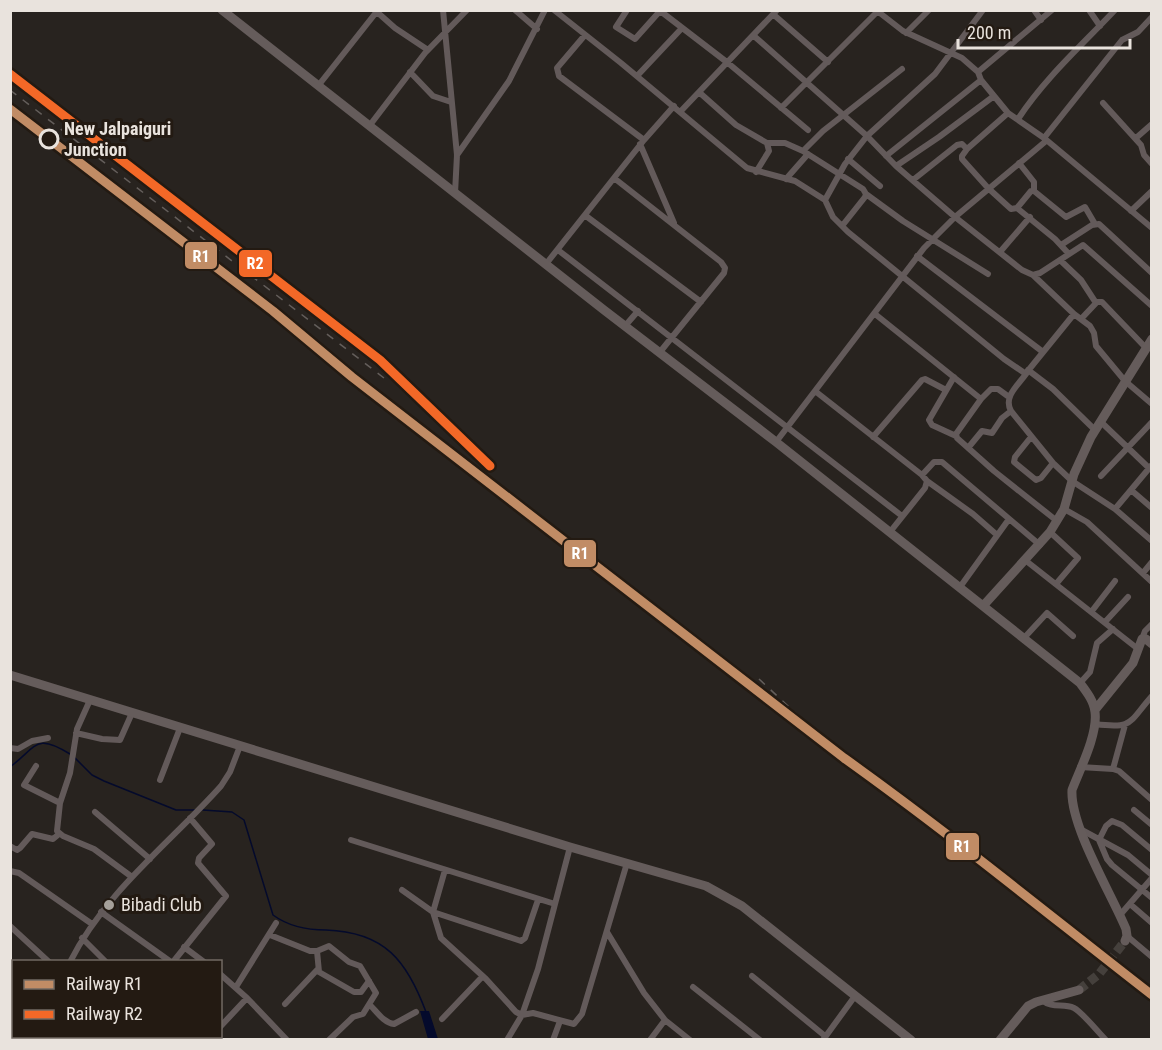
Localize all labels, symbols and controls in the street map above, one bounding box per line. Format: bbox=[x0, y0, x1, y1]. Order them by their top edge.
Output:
scale bar bbox=[958, 12, 1130, 50]
text: 200 m bbox=[967, 22, 1011, 43]
place label: New Jalpaiguri Junction bbox=[64, 118, 171, 160]
marker: New Jalpaiguri Junction bbox=[39, 129, 59, 149]
line badge: R1 bbox=[184, 241, 218, 270]
text: R1 bbox=[193, 247, 209, 266]
line badge: R2 bbox=[238, 249, 273, 278]
text: R2 bbox=[247, 254, 263, 273]
line badge: R1 bbox=[563, 539, 597, 568]
text: R1 bbox=[572, 544, 588, 563]
line badge: R1 bbox=[945, 832, 980, 861]
text: R1 bbox=[954, 837, 970, 856]
place label: Bibadi Club bbox=[121, 894, 202, 915]
marker: Bibadi Club bbox=[102, 898, 116, 912]
legend bbox=[12, 960, 222, 1038]
text: Railway R1 bbox=[66, 973, 143, 994]
text: Railway R2 bbox=[66, 1003, 143, 1024]

